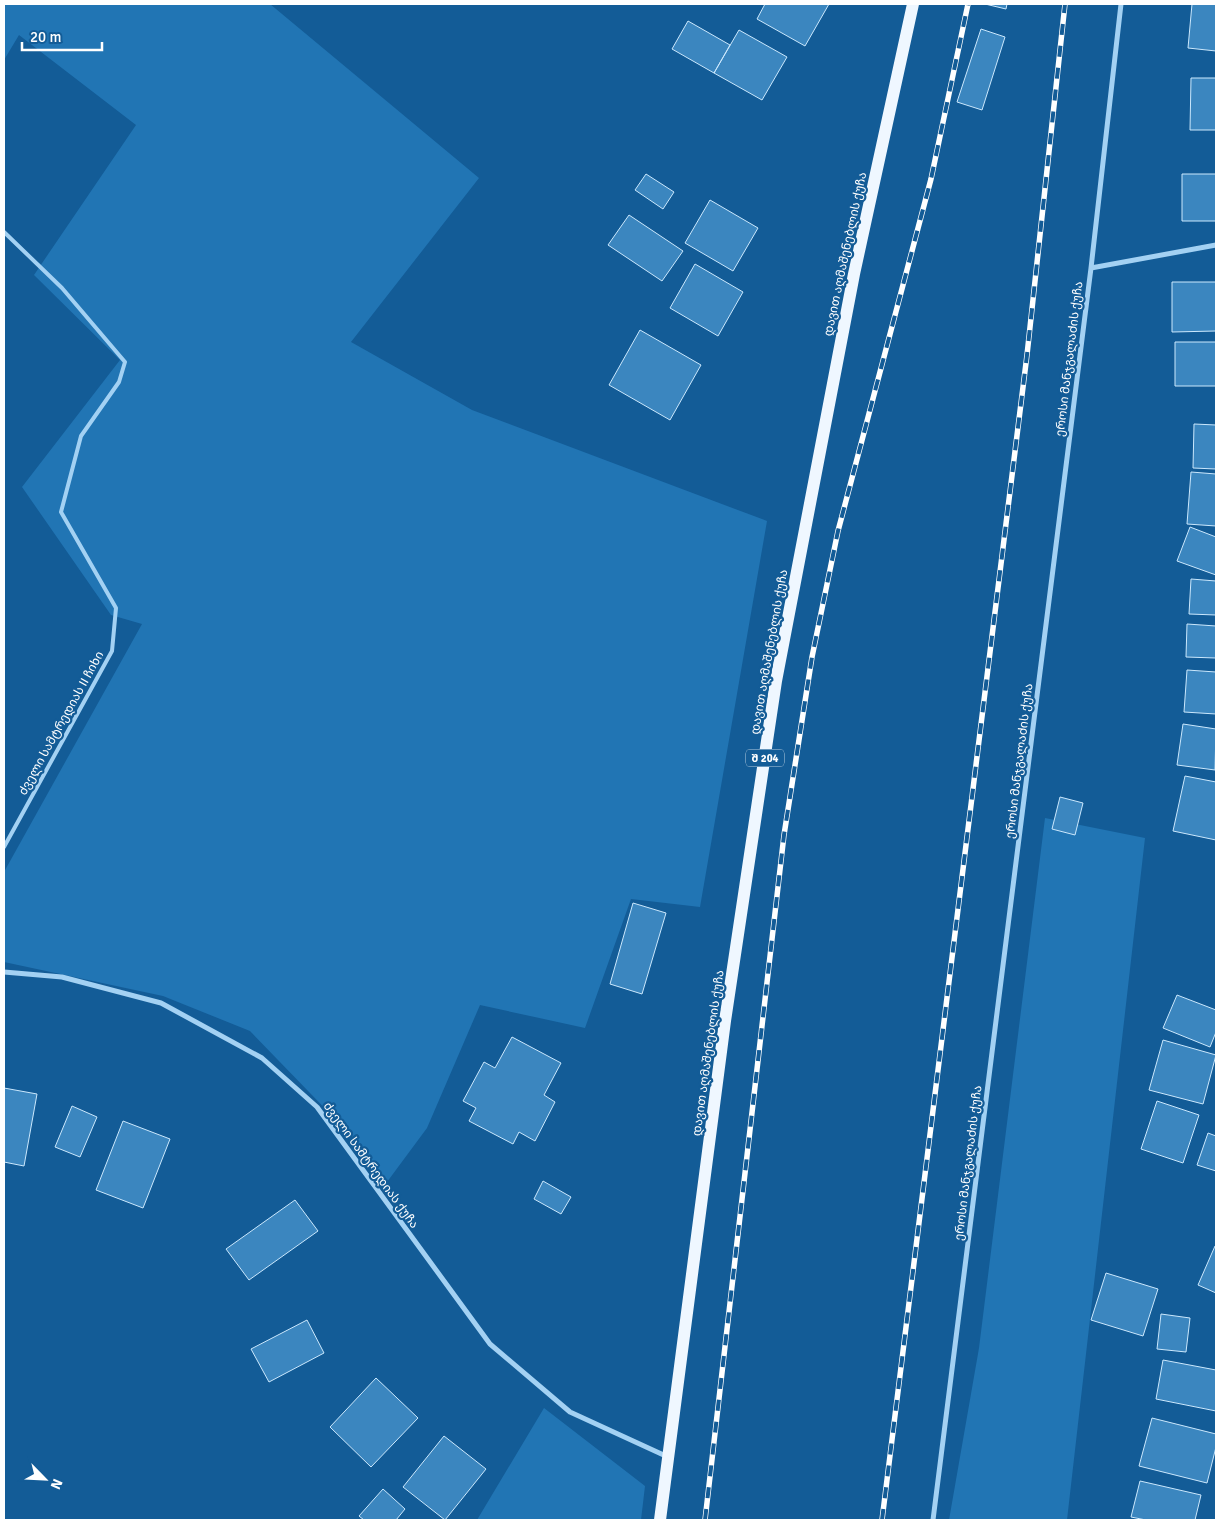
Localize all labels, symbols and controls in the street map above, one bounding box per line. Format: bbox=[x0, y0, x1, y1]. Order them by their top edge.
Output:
scale bar bbox=[22, 20, 102, 52]
text: 20 m bbox=[30, 28, 61, 46]
street label: დავით აღმაშენებლის ქუჩა bbox=[821, 171, 870, 337]
street label: ეროსი მანჯგალაძის ქუჩა bbox=[1053, 281, 1086, 438]
street label: დავით აღმაშენებლის ქუჩა bbox=[748, 568, 791, 736]
street label: ძველი სამტრედიას II ჩიხი bbox=[16, 649, 107, 798]
street label: ეროსი მანჯგალაძის ქუჩა bbox=[1003, 683, 1036, 840]
road number: შ 204 bbox=[746, 750, 784, 766]
street label: დავით აღმაშენებლის ქუჩა bbox=[689, 969, 728, 1137]
street label: ეროსი მანჯგალაძის ქუჩა bbox=[952, 1085, 985, 1242]
street label: ძველი სამტრედიას ქუჩა bbox=[320, 1099, 421, 1231]
north arrow bbox=[20, 1454, 70, 1504]
text: N bbox=[47, 1476, 66, 1492]

